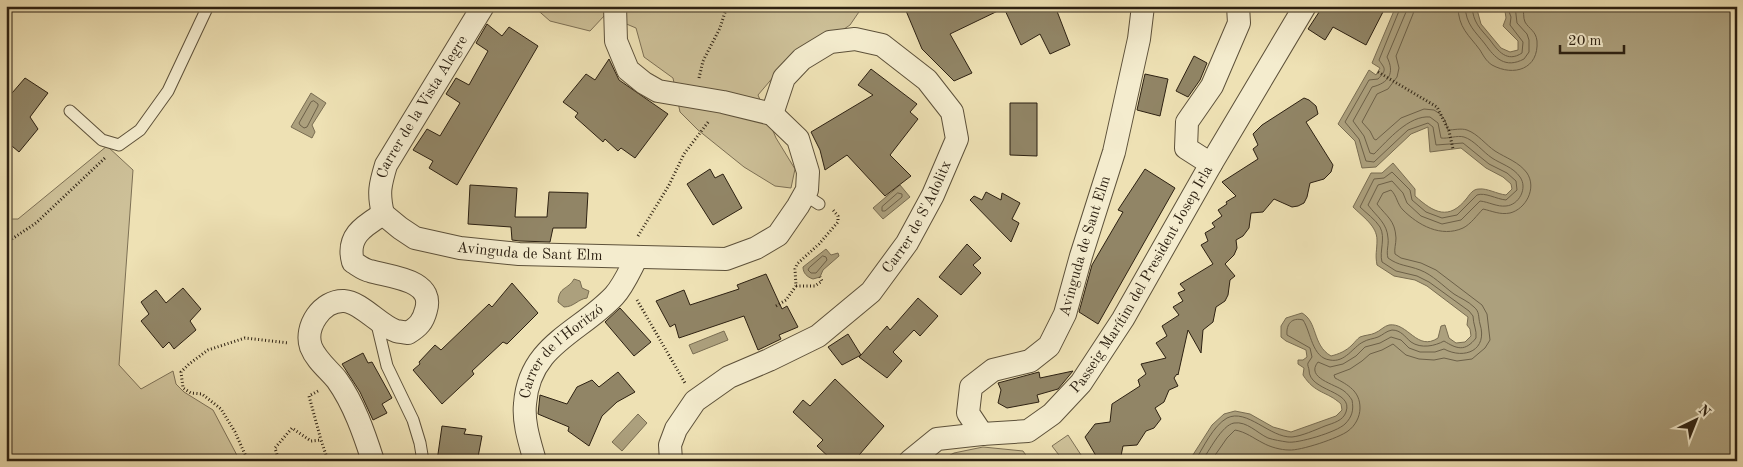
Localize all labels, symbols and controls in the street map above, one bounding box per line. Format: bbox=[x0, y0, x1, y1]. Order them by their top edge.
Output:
scale bar bbox=[1560, 22, 1624, 54]
street label: Carrer de la Vista Alegre bbox=[375, 33, 471, 180]
text: 20 m bbox=[1568, 34, 1602, 49]
street label: Carrer de S'Adolitx bbox=[880, 158, 954, 276]
street label: Passeig Marítim del President Josep Irla bbox=[1068, 163, 1216, 396]
street label: Avinguda de Sant Elm bbox=[1057, 174, 1113, 318]
street label: Avinguda de Sant Elm bbox=[456, 240, 603, 264]
street label: Carrer de l'Horitzó bbox=[518, 302, 606, 400]
north arrow bbox=[1670, 394, 1720, 444]
text: N bbox=[1695, 402, 1713, 420]

